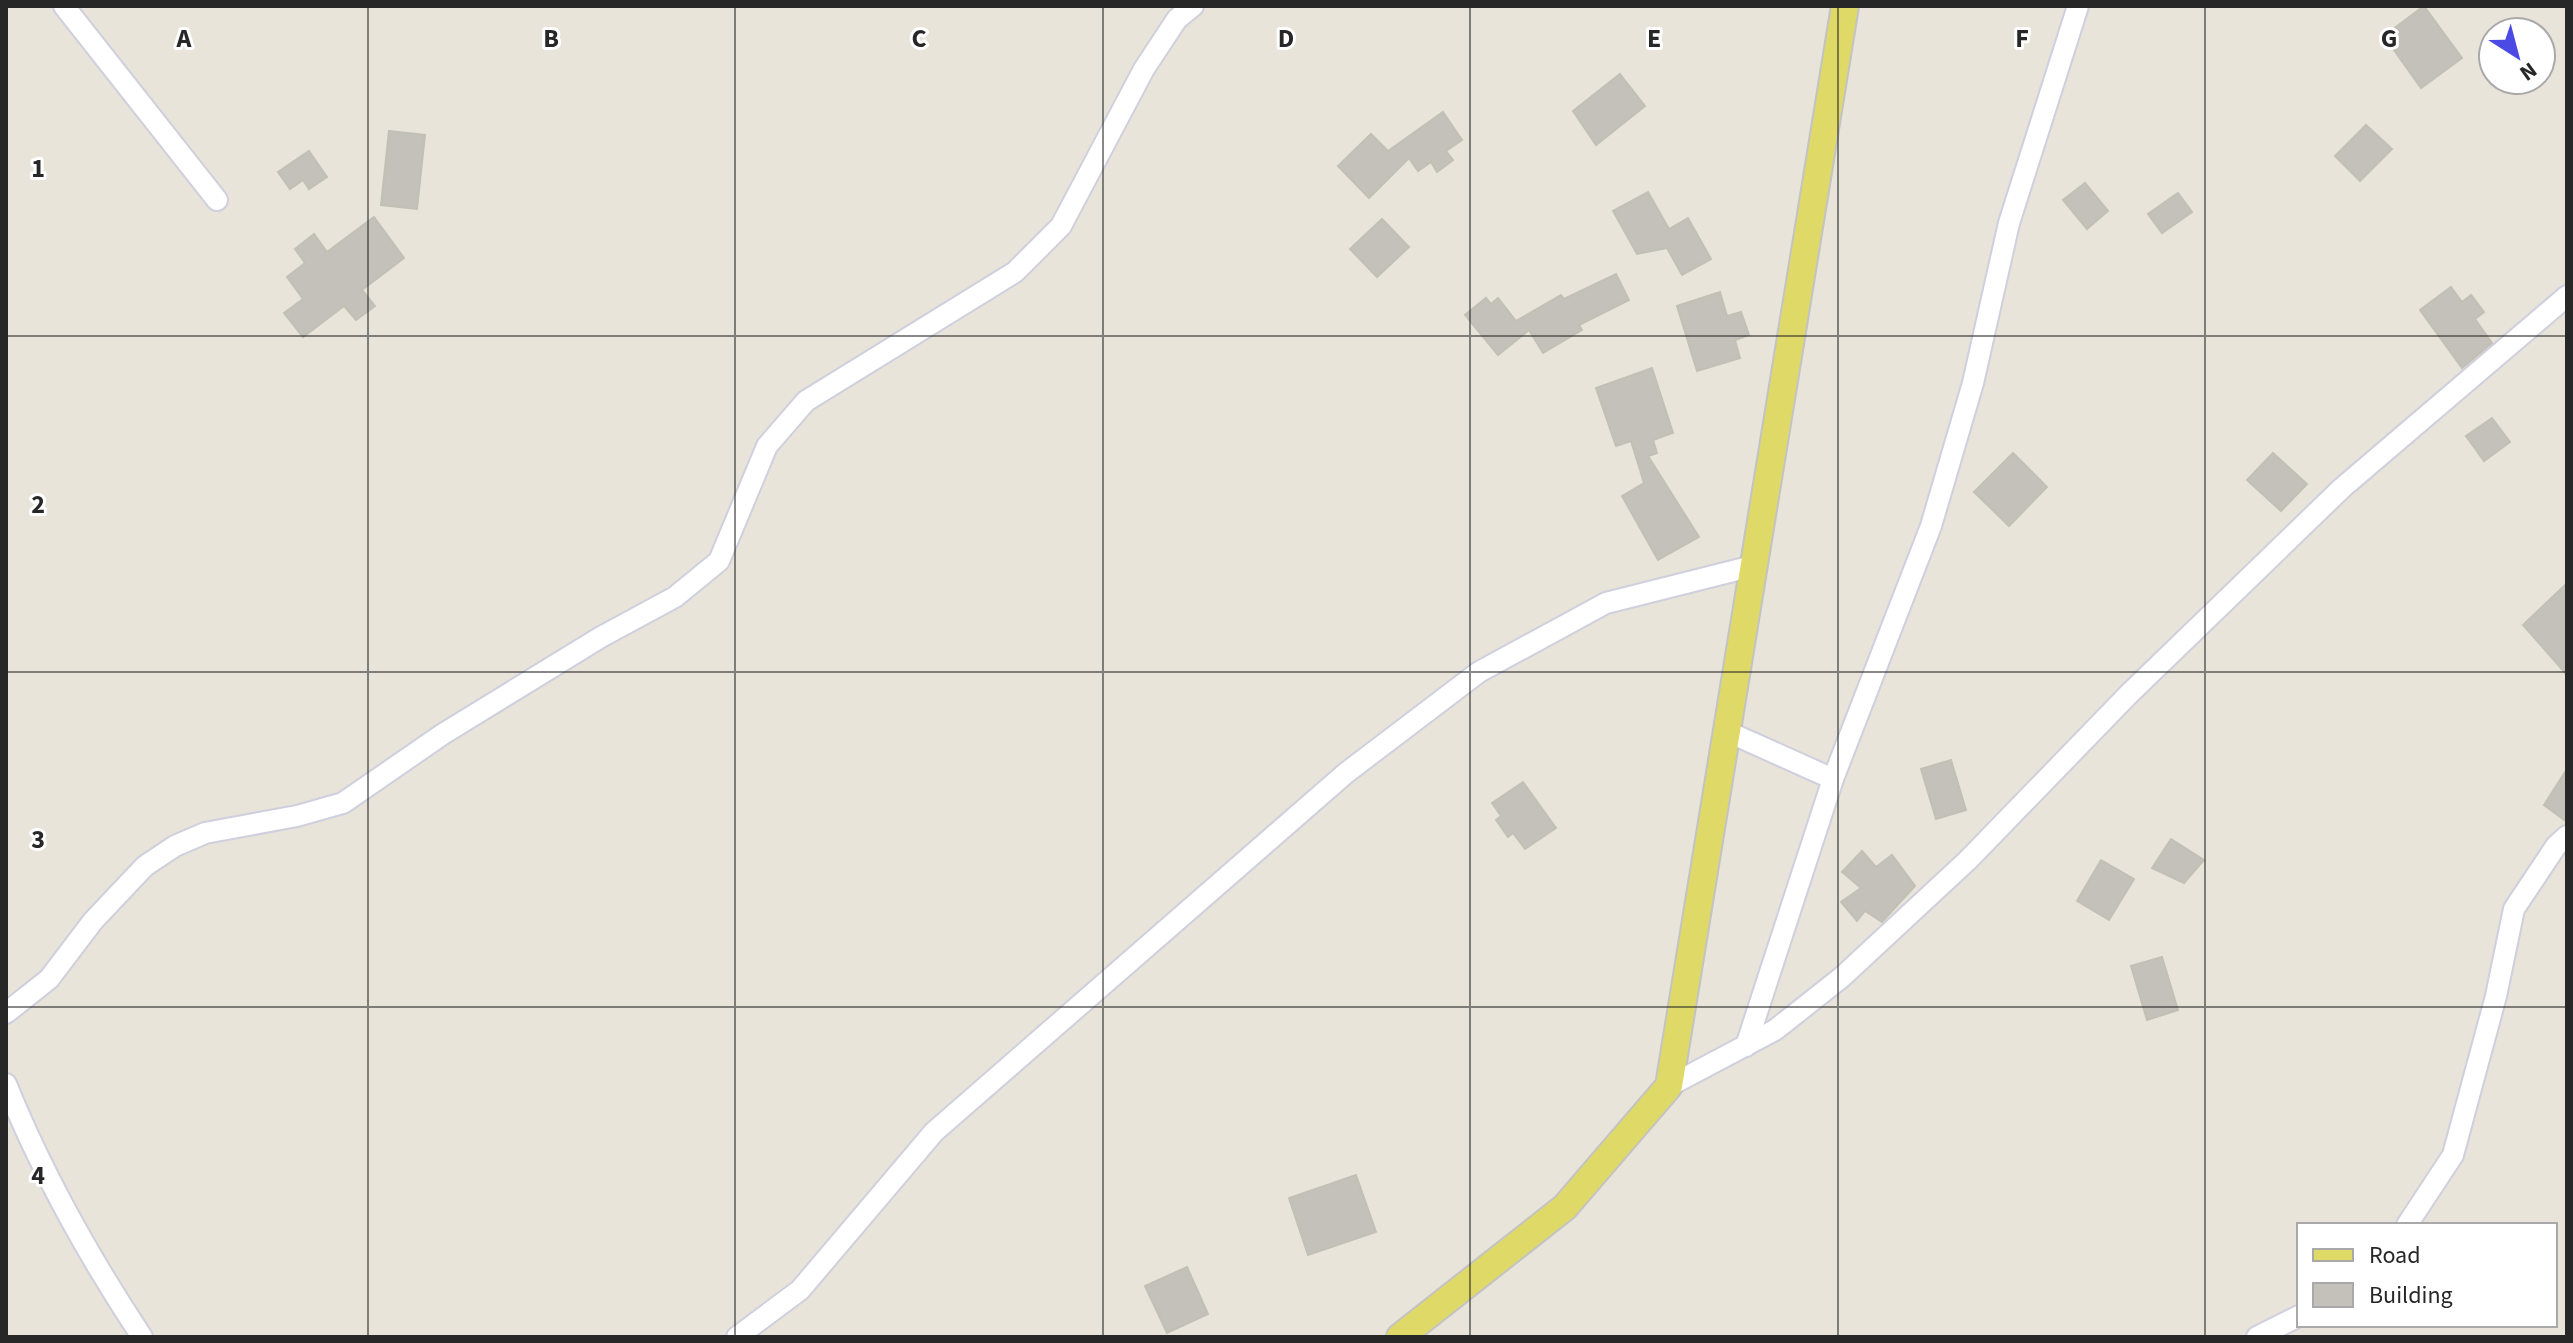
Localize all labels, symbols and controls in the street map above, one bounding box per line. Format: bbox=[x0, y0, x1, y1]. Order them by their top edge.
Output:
north arrow bbox=[2477, 16, 2557, 96]
text: A bbox=[176, 20, 193, 57]
text: B bbox=[543, 20, 559, 57]
text: C bbox=[911, 20, 927, 57]
text: D bbox=[1278, 20, 1294, 57]
text: E bbox=[1647, 20, 1661, 57]
text: F bbox=[2015, 20, 2029, 57]
text: G bbox=[2381, 20, 2397, 57]
text: N bbox=[2513, 54, 2543, 89]
text: 1 bbox=[31, 150, 45, 187]
text: 2 bbox=[31, 486, 45, 523]
text: 3 bbox=[31, 821, 45, 858]
text: 4 bbox=[31, 1157, 45, 1194]
legend bbox=[2297, 1223, 2557, 1327]
text: Road bbox=[2369, 1238, 2421, 1273]
text: Building bbox=[2369, 1278, 2453, 1313]

